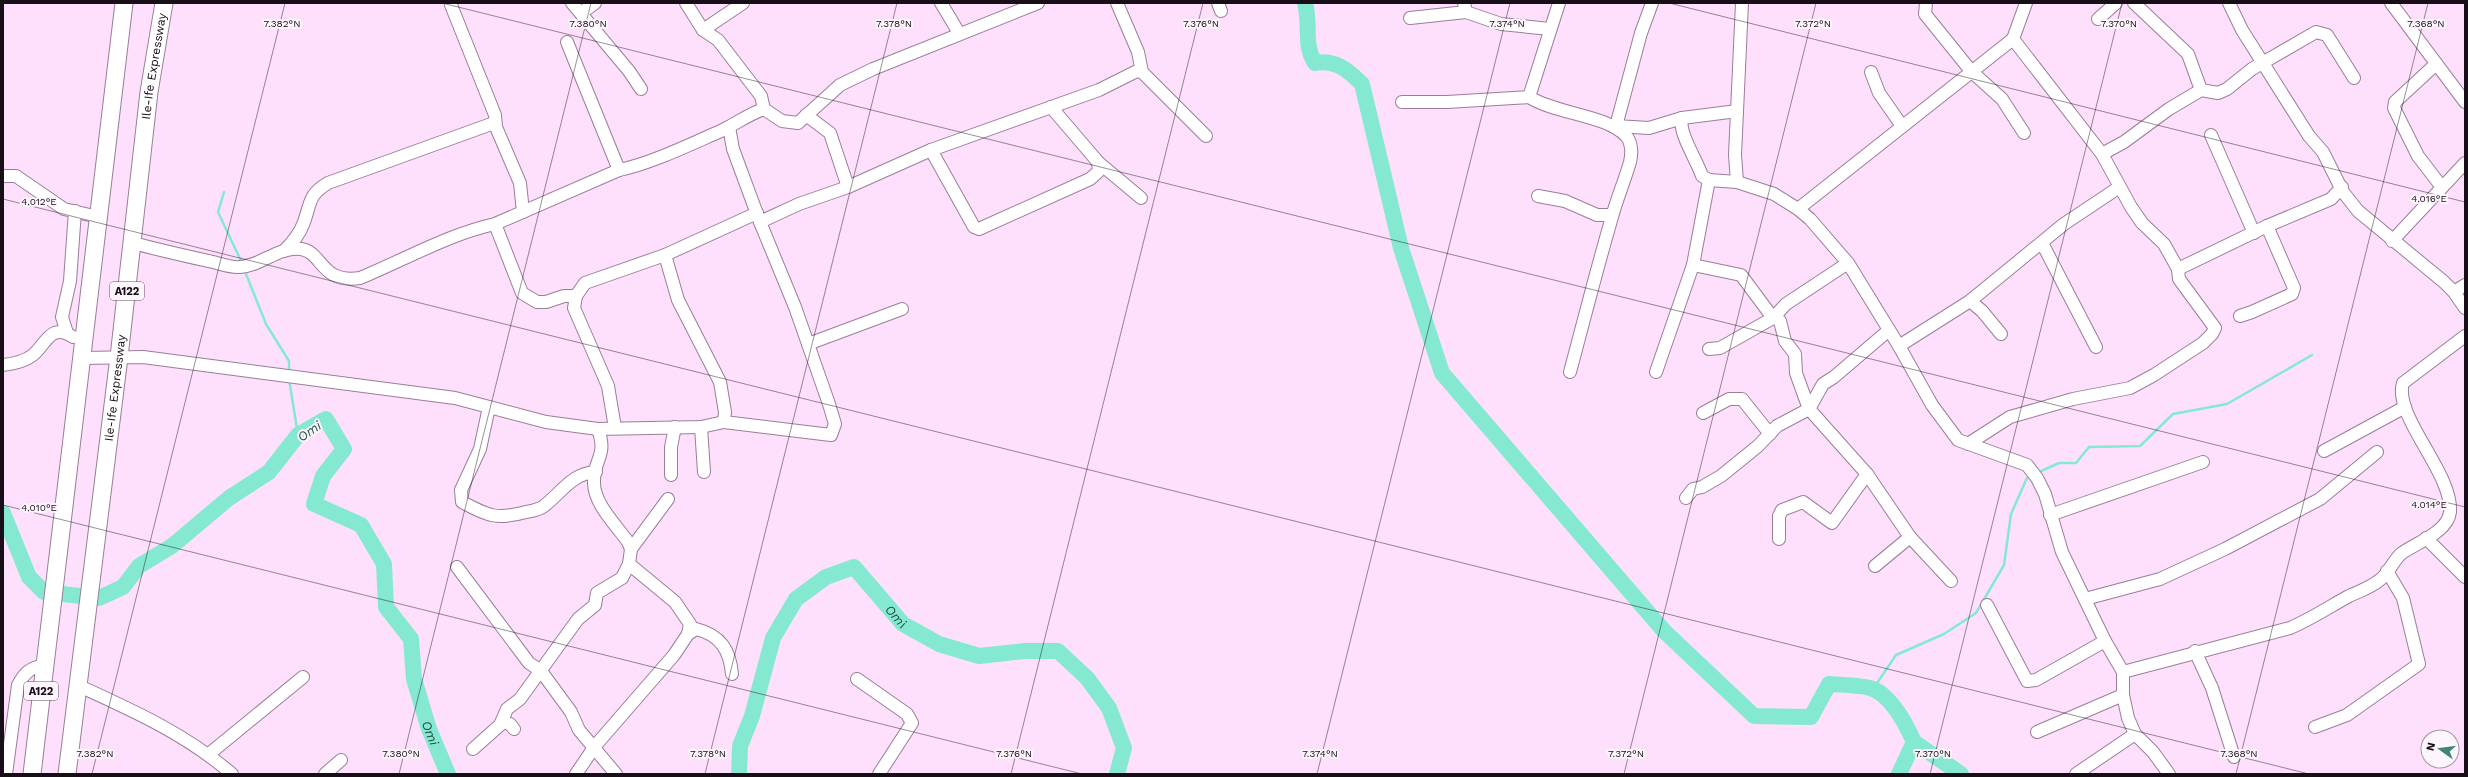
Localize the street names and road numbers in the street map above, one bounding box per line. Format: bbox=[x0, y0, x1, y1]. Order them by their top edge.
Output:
street label: Ile-Ife Expressway bbox=[139, 11, 169, 120]
road number: A122 bbox=[110, 282, 144, 300]
street label: Ile-Ife Expressway bbox=[102, 333, 129, 442]
road number: A122 bbox=[24, 682, 58, 700]

